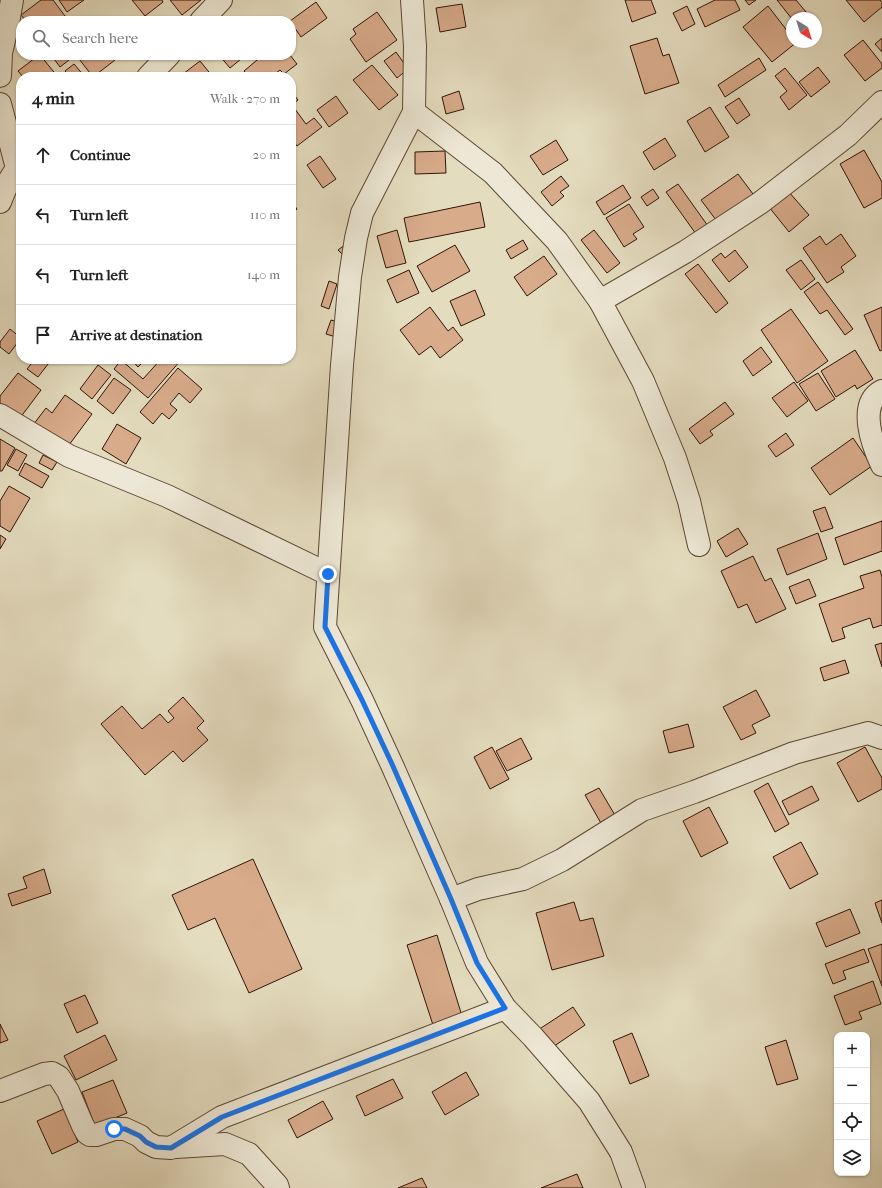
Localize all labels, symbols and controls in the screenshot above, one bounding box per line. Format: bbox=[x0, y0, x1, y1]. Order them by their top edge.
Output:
north arrow bbox=[786, 12, 822, 48]
search box bbox=[16, 16, 296, 60]
icon: search bbox=[30, 27, 52, 49]
text: Search here bbox=[62, 29, 138, 47]
text: 4 min bbox=[32, 88, 75, 108]
text: Walk · 270 m bbox=[210, 91, 280, 106]
icon: ahead bbox=[32, 144, 54, 166]
text: Continue bbox=[70, 146, 130, 164]
text: 20 m bbox=[253, 147, 280, 162]
icon: left bbox=[32, 204, 54, 226]
text: Turn left bbox=[70, 206, 128, 224]
text: 110 m bbox=[250, 207, 280, 222]
icon: left bbox=[32, 264, 54, 286]
text: Turn left bbox=[70, 266, 128, 284]
text: 140 m bbox=[247, 267, 280, 282]
icon: arrive bbox=[32, 324, 54, 346]
text: Arrive at destination bbox=[70, 326, 202, 344]
route end bbox=[319, 565, 337, 583]
map controls bbox=[834, 1032, 870, 1176]
button: + bbox=[834, 1032, 870, 1068]
button: − bbox=[834, 1068, 870, 1104]
button: locate bbox=[834, 1104, 870, 1140]
route start bbox=[105, 1120, 123, 1138]
button: layers bbox=[834, 1140, 870, 1176]

